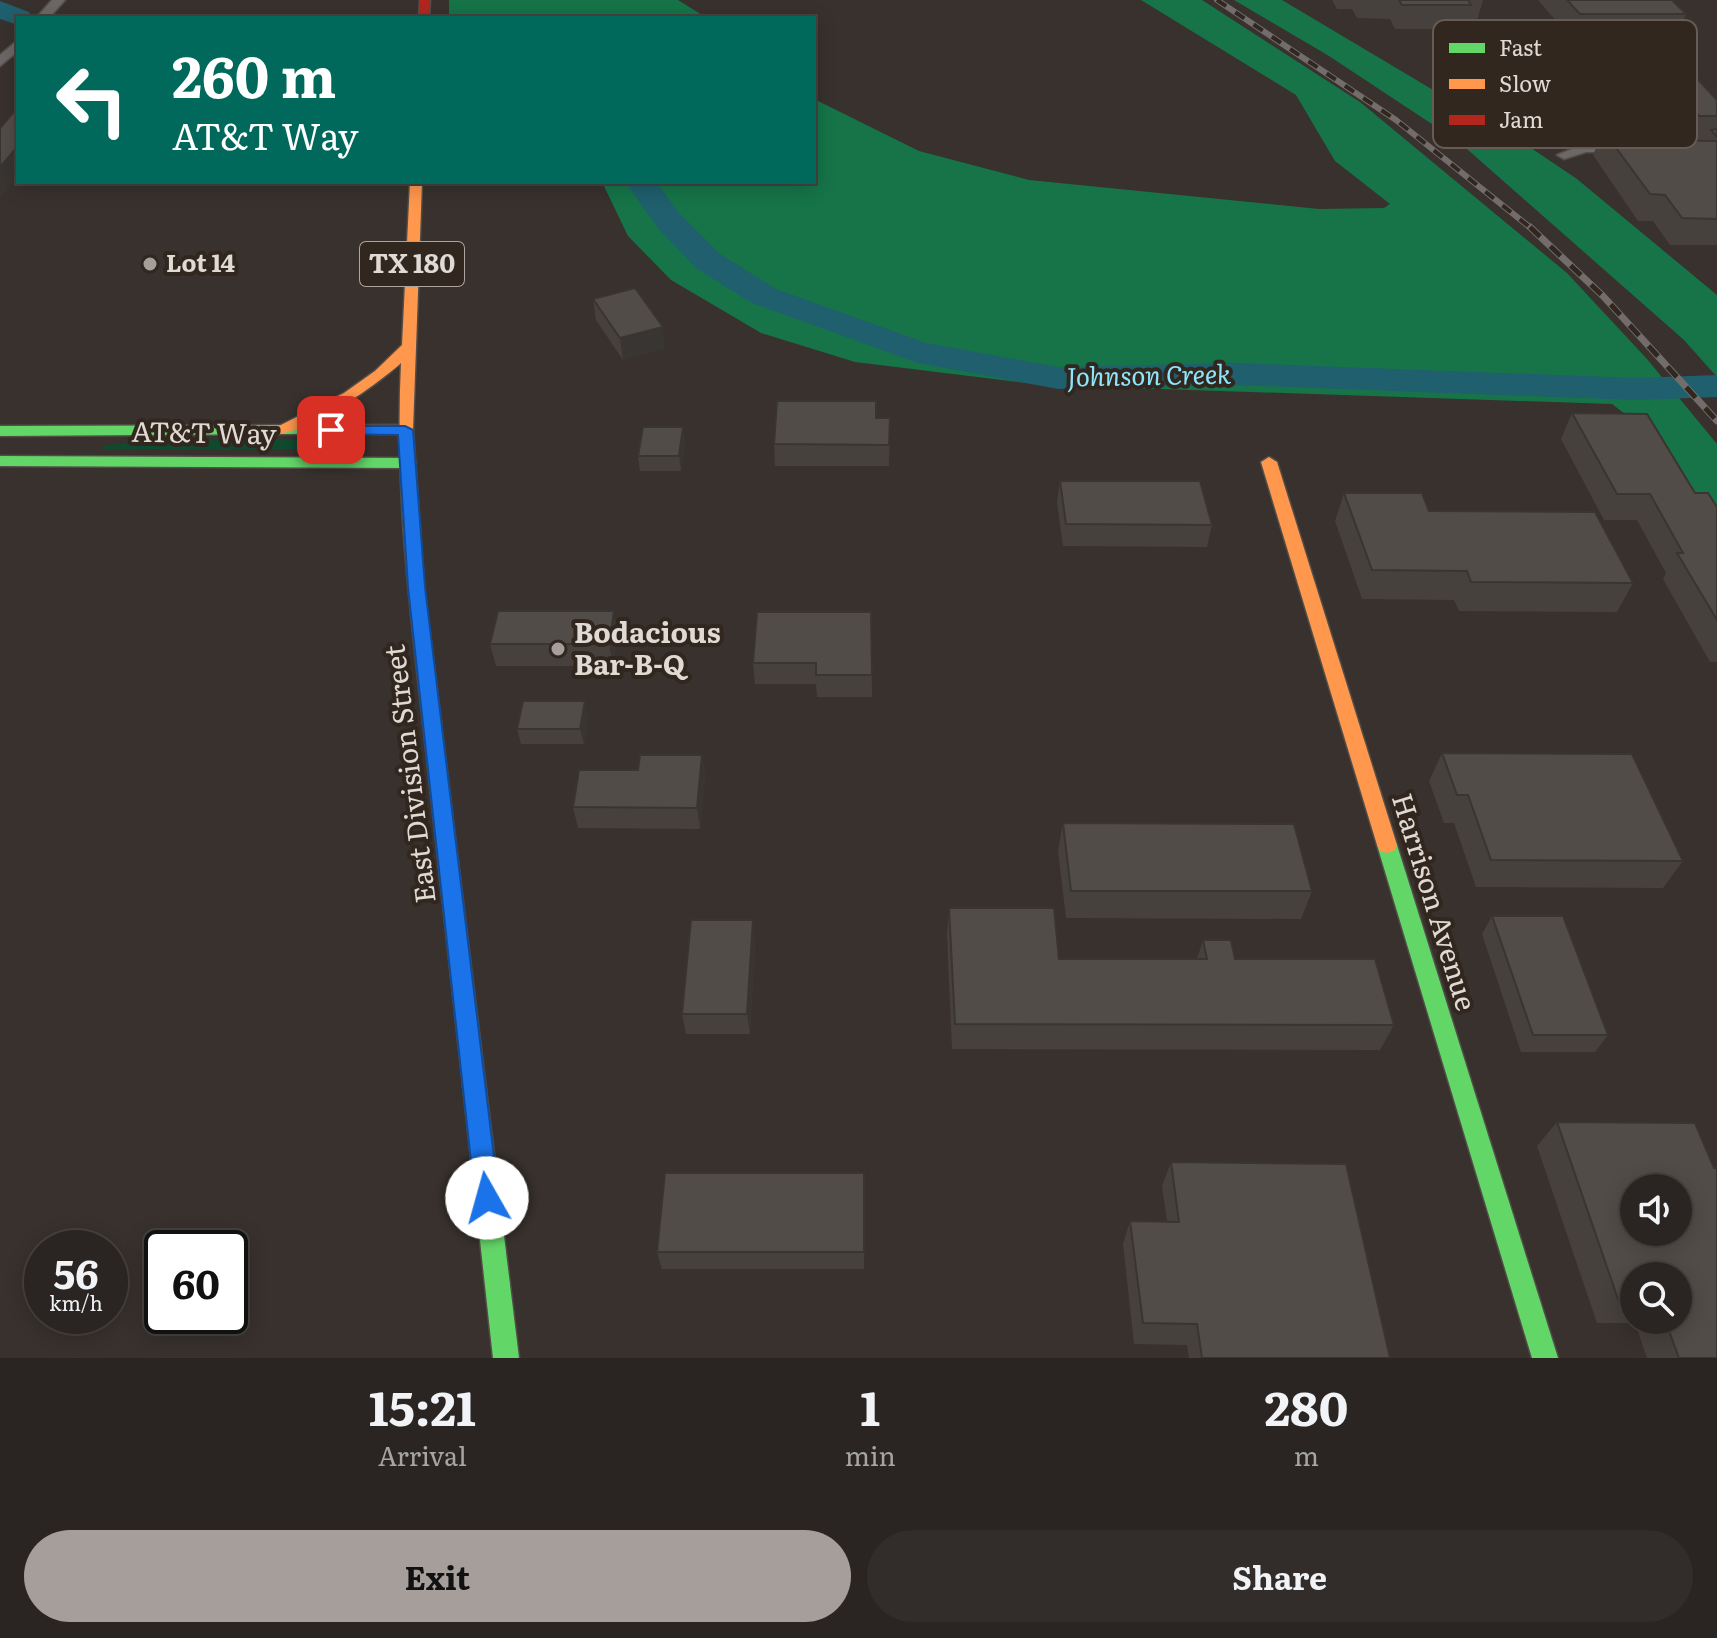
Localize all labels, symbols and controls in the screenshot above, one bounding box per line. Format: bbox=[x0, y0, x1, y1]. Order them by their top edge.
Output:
legend bbox=[1433, 20, 1697, 148]
text: Fast bbox=[1499, 30, 1542, 63]
text: 260 m bbox=[172, 32, 336, 115]
icon: left bbox=[40, 48, 144, 152]
text: Slow bbox=[1499, 66, 1551, 99]
text: Jam bbox=[1499, 102, 1543, 135]
text: AT&T Way bbox=[172, 108, 358, 161]
road number: TX 180 bbox=[360, 242, 464, 286]
place label: Lot 14 bbox=[166, 244, 236, 279]
marker: Lot 14 bbox=[141, 255, 159, 273]
water label: Johnson Creek bbox=[1067, 353, 1232, 394]
pin bbox=[297, 396, 365, 464]
icon: arrive bbox=[309, 408, 353, 452]
street label: AT&T Way bbox=[131, 409, 278, 453]
place label: Bodacious Bar-B-Q bbox=[574, 610, 721, 684]
marker: Bodacious Bar-B-Q bbox=[549, 640, 567, 658]
street label: East Division Street bbox=[371, 642, 445, 906]
street label: Harrison Avenue bbox=[1383, 788, 1489, 1015]
position arrow bbox=[445, 1156, 529, 1240]
map controls bbox=[1620, 1174, 1692, 1334]
button: sound bbox=[1620, 1174, 1692, 1246]
speed limit sign: 60 bbox=[144, 1230, 248, 1334]
text: 56 bbox=[53, 1242, 99, 1301]
button: search bbox=[1620, 1262, 1692, 1334]
text: km/h bbox=[49, 1287, 103, 1317]
text: 15:21 bbox=[369, 1370, 476, 1441]
text: 1 bbox=[860, 1370, 880, 1441]
text: 280 bbox=[1265, 1370, 1348, 1441]
text: Arrival bbox=[378, 1435, 467, 1474]
text: min bbox=[845, 1435, 896, 1474]
text: m bbox=[1294, 1435, 1319, 1474]
button: Exit bbox=[24, 1530, 851, 1622]
button: Share bbox=[867, 1530, 1693, 1622]

